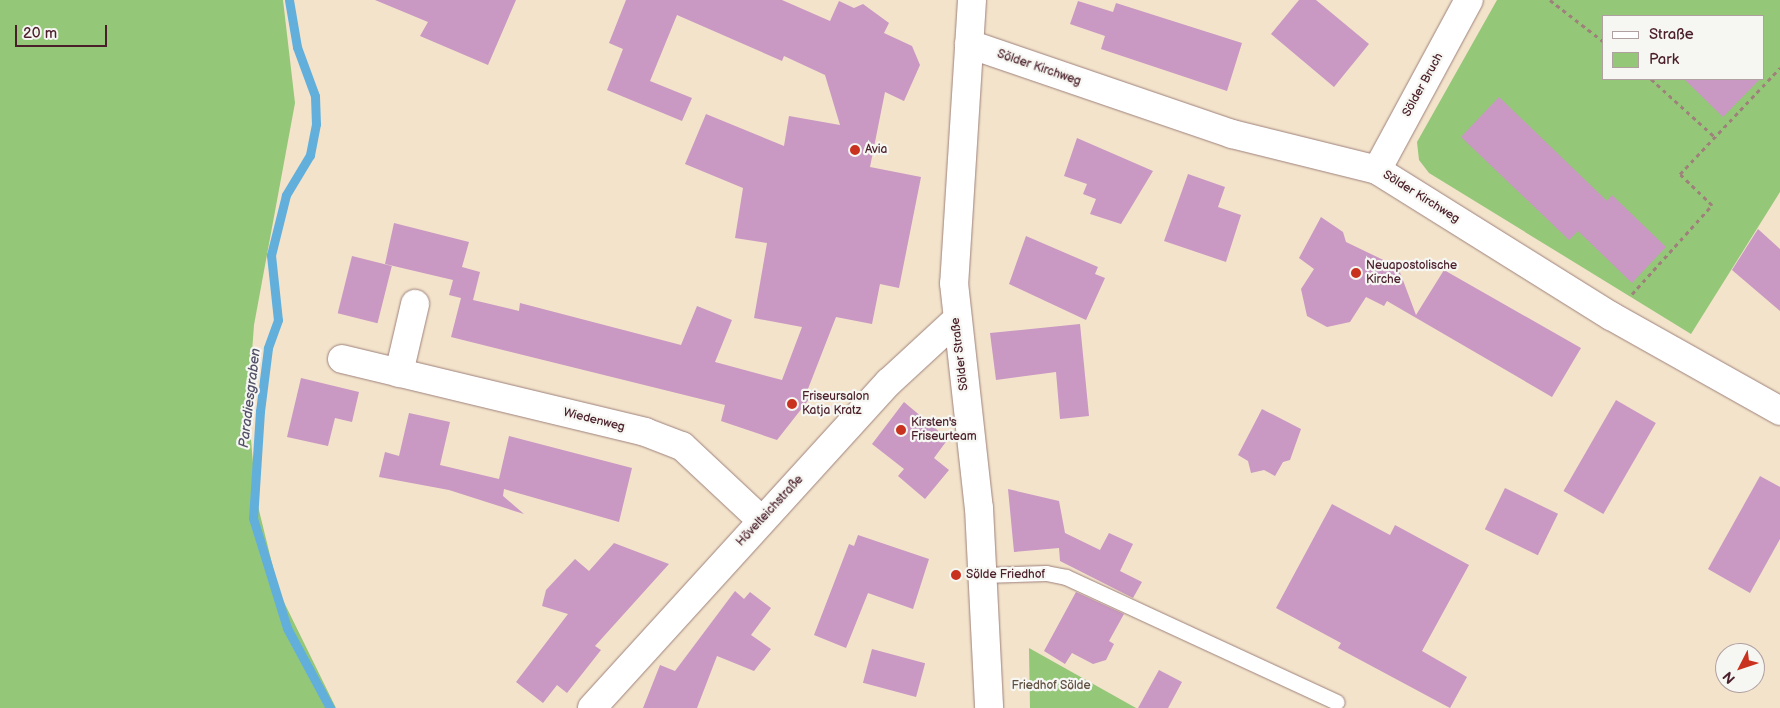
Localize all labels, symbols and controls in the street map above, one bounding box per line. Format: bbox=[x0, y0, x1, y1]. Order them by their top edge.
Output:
scale bar bbox=[18, 15, 110, 47]
legend bbox=[1602, 15, 1765, 80]
text: 20 m bbox=[23, 24, 57, 43]
text: Straße bbox=[1649, 25, 1694, 44]
street label: Sölder Kirchweg bbox=[995, 47, 1083, 89]
text: Park bbox=[1649, 50, 1679, 69]
street label: Sölder Bruch bbox=[1400, 51, 1446, 119]
place label: Avia bbox=[865, 143, 887, 157]
marker: Avia bbox=[849, 144, 861, 156]
street label: Sölder Kirchweg bbox=[1380, 168, 1462, 226]
place label: Neuapostolische Kirche bbox=[1366, 259, 1457, 287]
marker: Neuapostolische Kirche bbox=[1350, 267, 1362, 279]
street label: Sölder Straße bbox=[948, 316, 972, 392]
water label: Paradiesgraben bbox=[236, 347, 264, 449]
place label: Friseursalon Katja Kratz bbox=[802, 390, 869, 418]
marker: Friseursalon Katja Kratz bbox=[786, 398, 798, 410]
street label: Wiedenweg bbox=[562, 405, 626, 435]
place label: Kirsten's Friseurteam bbox=[911, 416, 977, 444]
marker: Kirsten's Friseurteam bbox=[895, 424, 907, 436]
street label: Hövelteichstraße bbox=[734, 473, 806, 549]
place label: Sölde Friedhof bbox=[966, 568, 1045, 582]
marker: Sölde Friedhof bbox=[950, 569, 962, 581]
north arrow bbox=[1715, 643, 1765, 693]
text: N bbox=[1719, 668, 1739, 687]
park label: Friedhof Sölde bbox=[1011, 679, 1091, 693]

